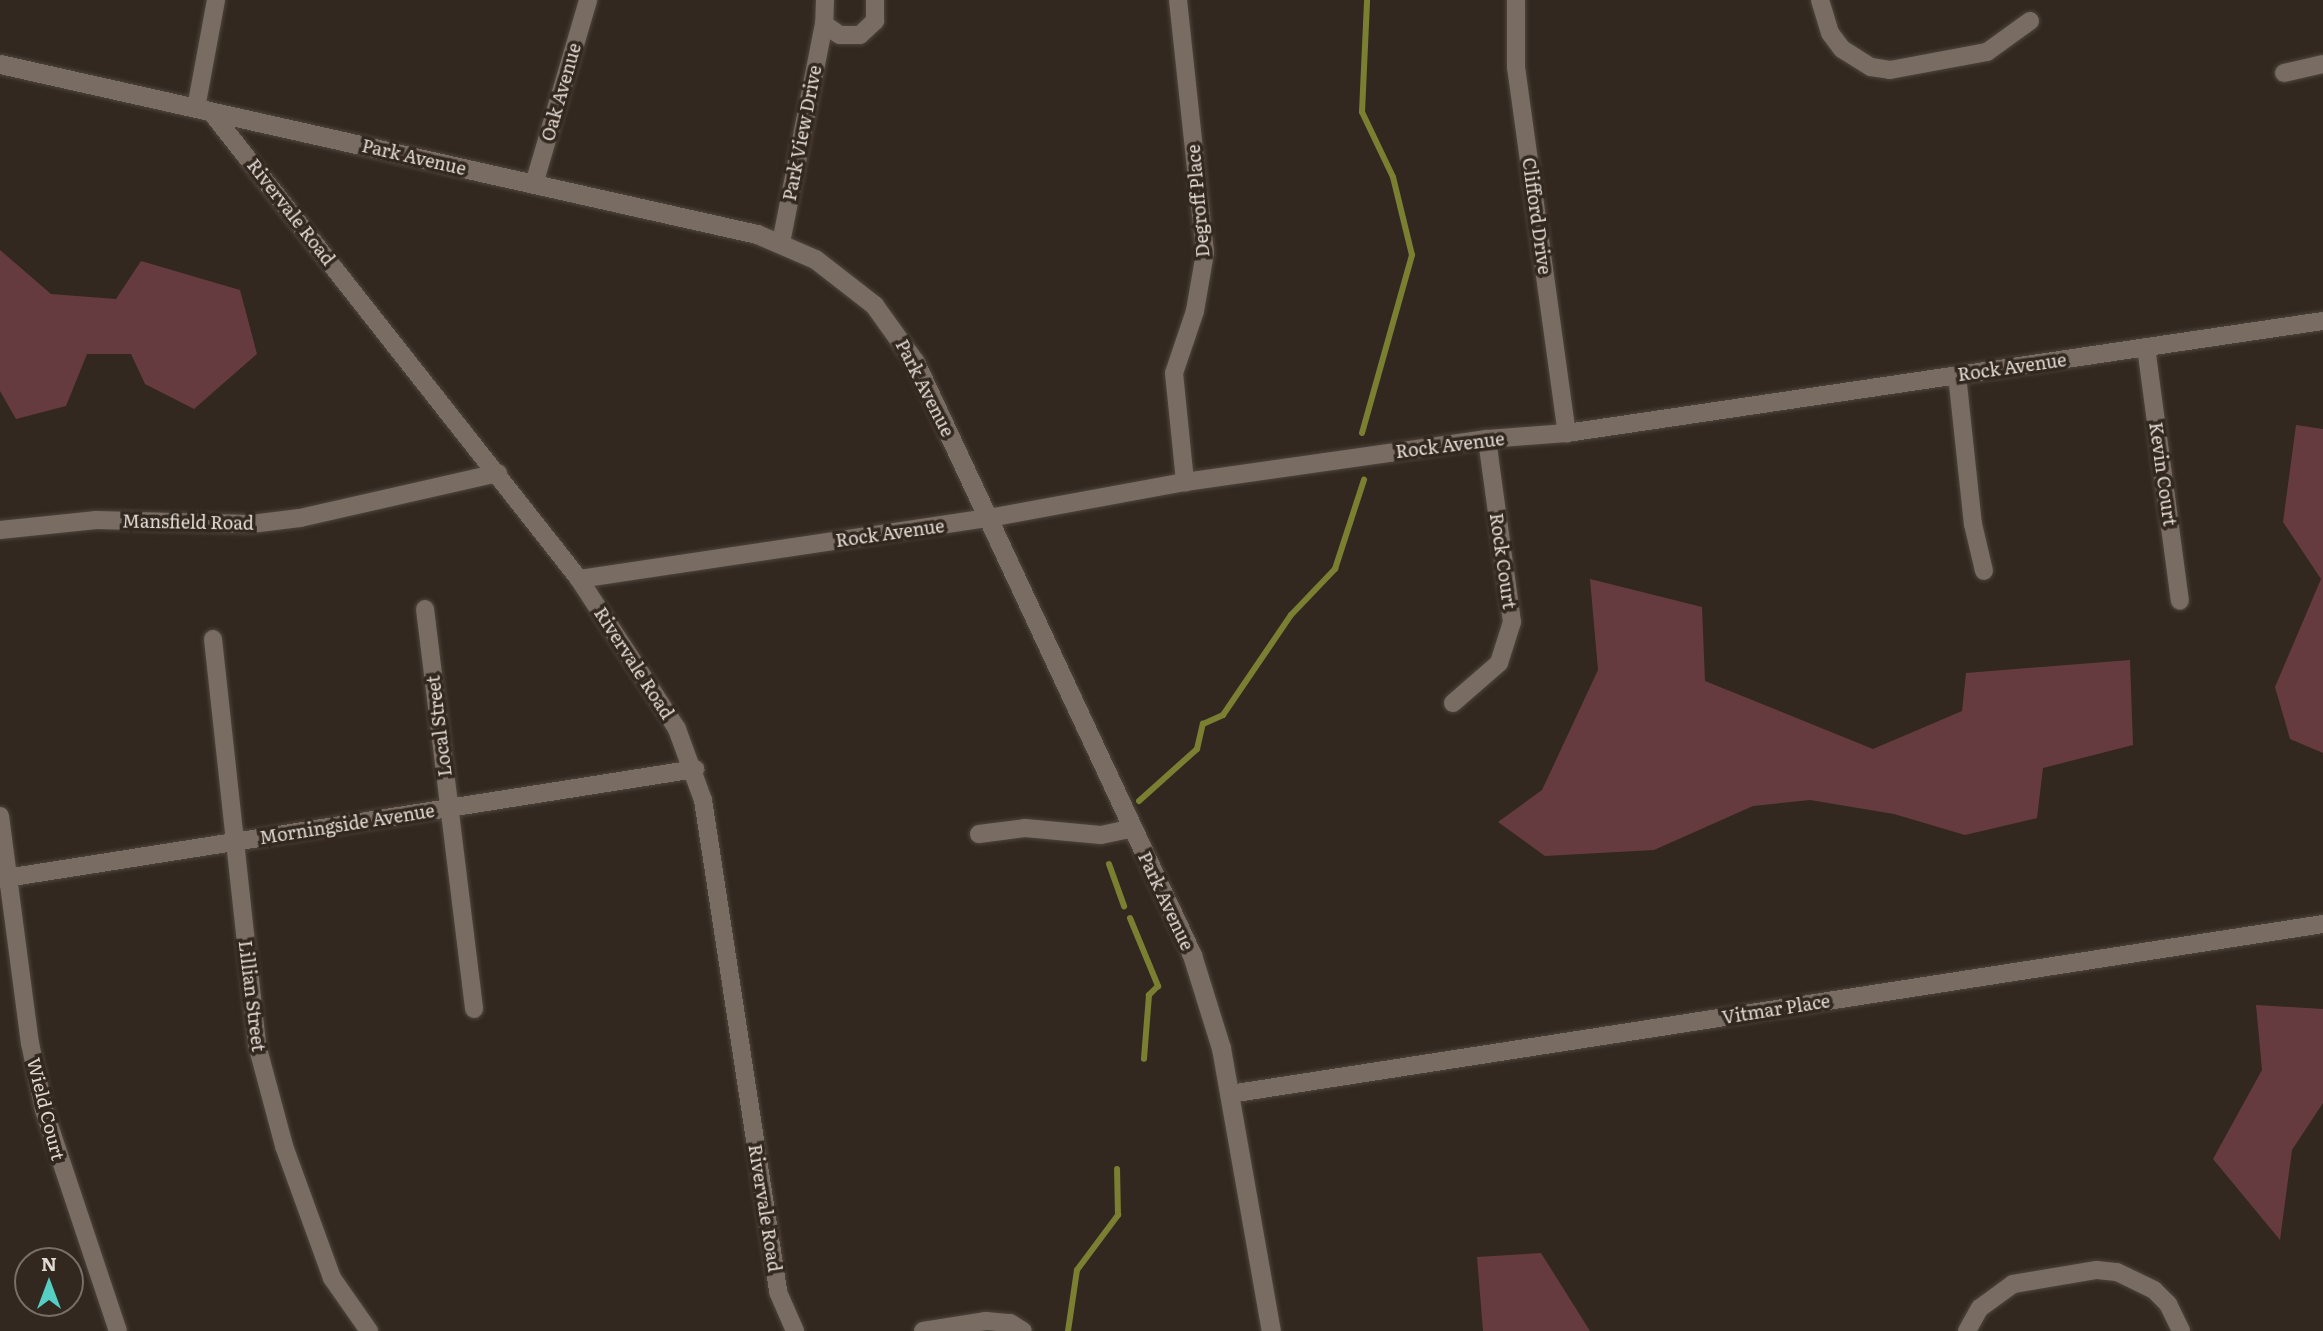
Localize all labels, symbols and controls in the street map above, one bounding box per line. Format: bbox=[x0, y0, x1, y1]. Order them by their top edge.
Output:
street label: Oak Avenue bbox=[537, 40, 585, 144]
street label: Park View Drive bbox=[778, 63, 826, 203]
street label: Park Avenue bbox=[360, 135, 468, 179]
street label: Degroff Place bbox=[1182, 144, 1214, 258]
street label: Rivervale Road bbox=[243, 155, 339, 269]
street label: Clifford Drive bbox=[1518, 156, 1556, 276]
street label: Park Avenue bbox=[891, 336, 959, 440]
street label: Rock Avenue bbox=[1956, 349, 2068, 385]
street label: Kevin Court bbox=[2145, 421, 2181, 527]
street label: Rock Avenue bbox=[1394, 428, 1506, 462]
street label: Mansfield Road bbox=[122, 510, 254, 534]
street label: Rock Court bbox=[1486, 512, 1520, 610]
street label: Rock Avenue bbox=[834, 515, 946, 551]
street label: Rivervale Road bbox=[590, 603, 678, 723]
street label: Local Street bbox=[422, 674, 456, 778]
street label: Morningside Avenue bbox=[258, 799, 436, 849]
street label: Park Avenue bbox=[1134, 848, 1198, 954]
street label: Lillian Street bbox=[234, 939, 270, 1053]
street label: Vitmar Place bbox=[1720, 990, 1832, 1028]
street label: Wield Court bbox=[23, 1055, 69, 1163]
street label: Rivervale Road bbox=[744, 1143, 786, 1273]
north arrow bbox=[14, 1247, 84, 1317]
text: N bbox=[41, 1249, 57, 1277]

